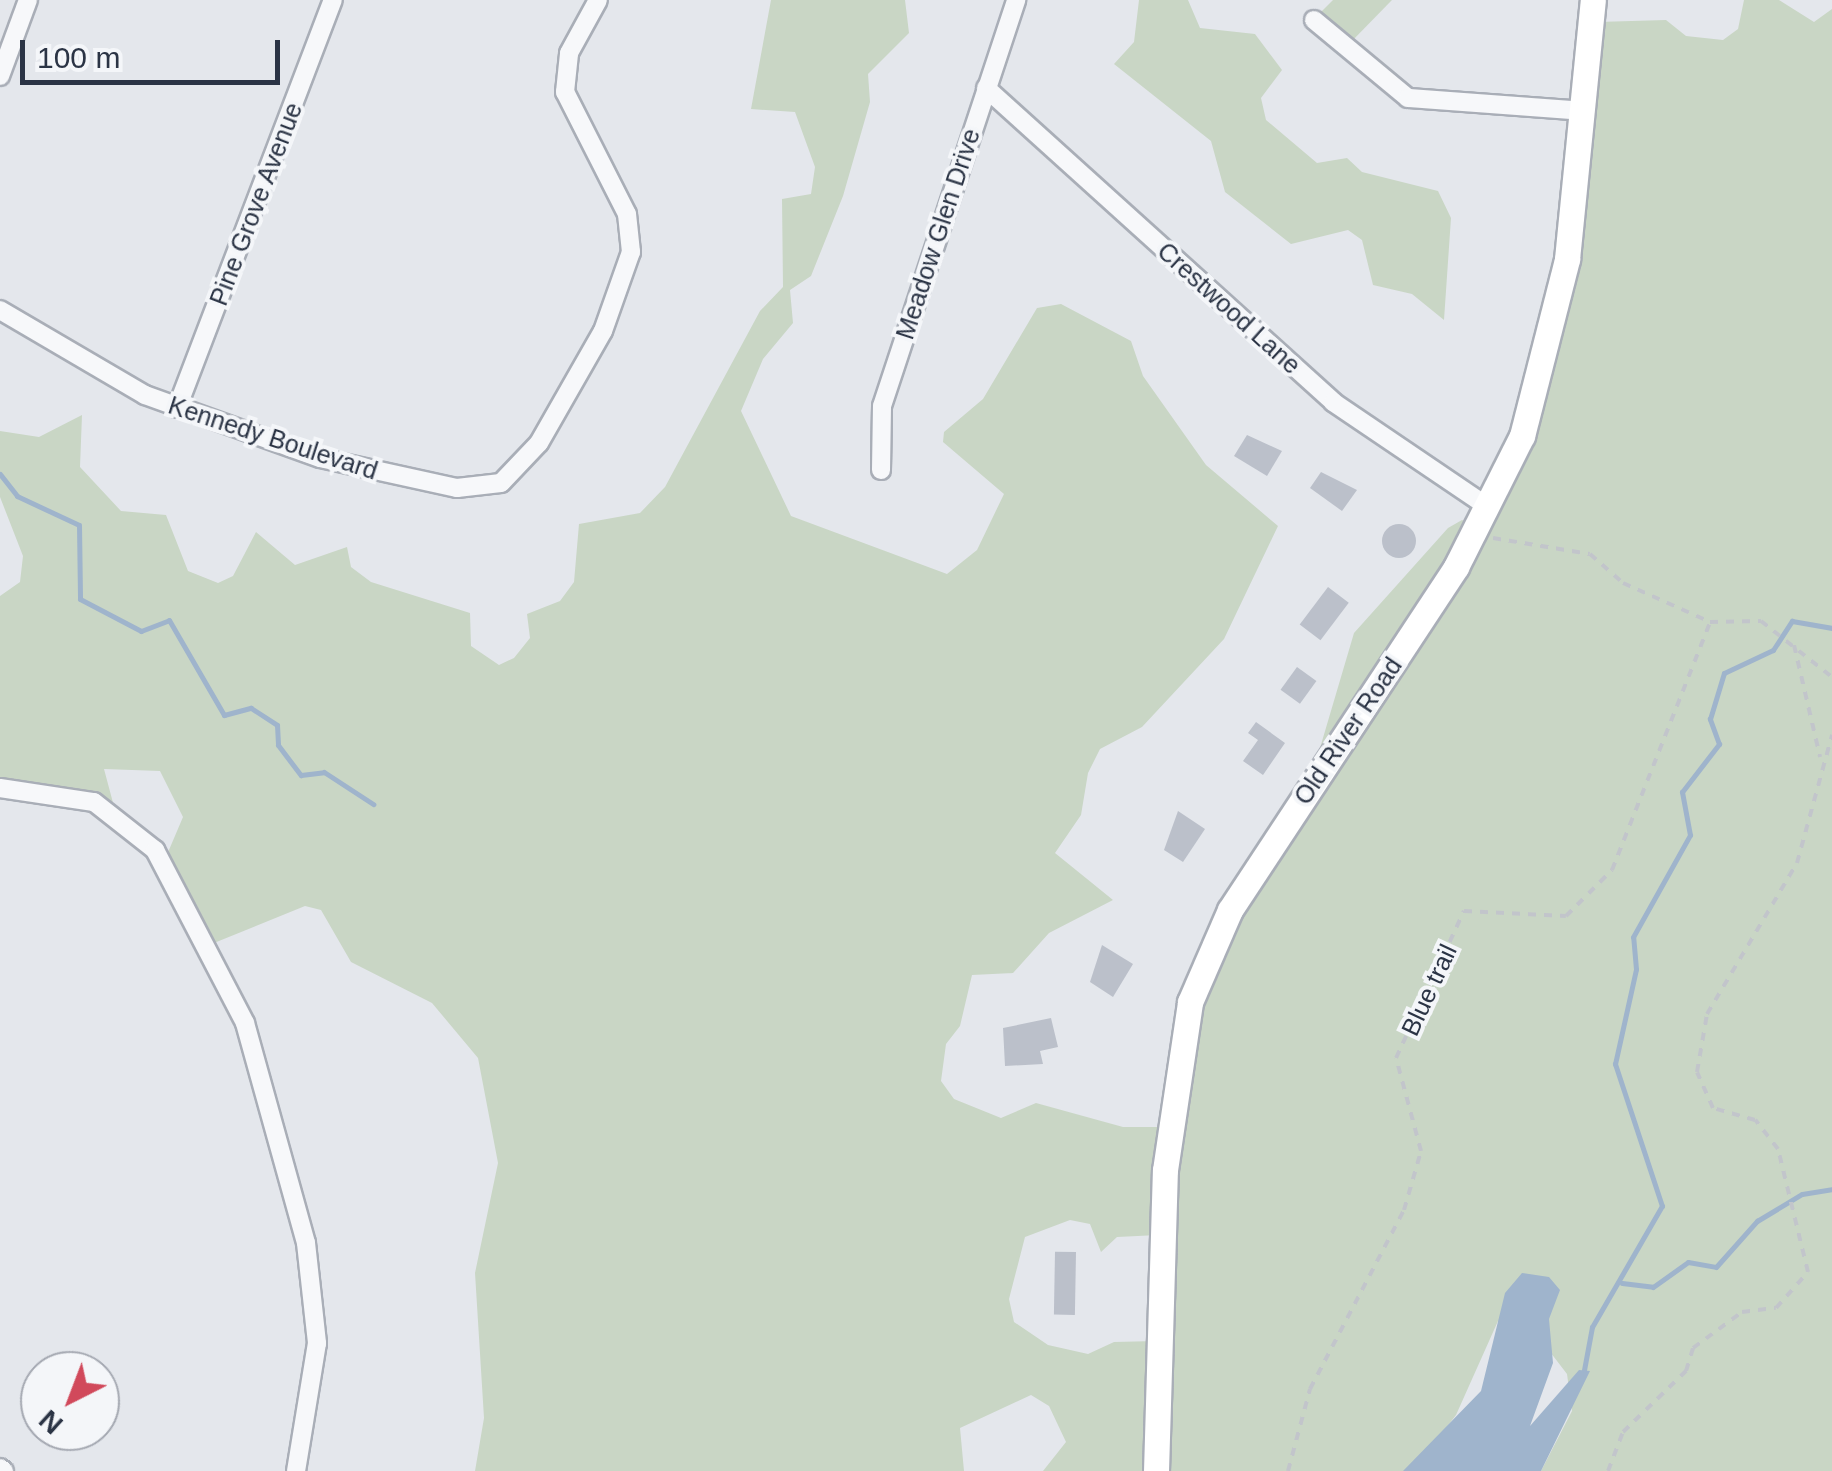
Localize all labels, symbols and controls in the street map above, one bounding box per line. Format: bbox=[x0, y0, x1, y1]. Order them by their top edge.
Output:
scale bar bbox=[25, 20, 285, 82]
text: 100 m bbox=[37, 41, 120, 74]
street label: Pine Grove Avenue bbox=[203, 98, 309, 310]
street label: Meadow Glen Drive bbox=[890, 125, 986, 343]
street label: Crestwood Lane bbox=[1151, 236, 1307, 380]
street label: Kennedy Boulevard bbox=[165, 390, 381, 486]
street label: Old River Road bbox=[1288, 652, 1408, 810]
street label: Blue trail bbox=[1395, 940, 1463, 1040]
north arrow bbox=[20, 1351, 120, 1451]
text: N bbox=[33, 1404, 69, 1440]

